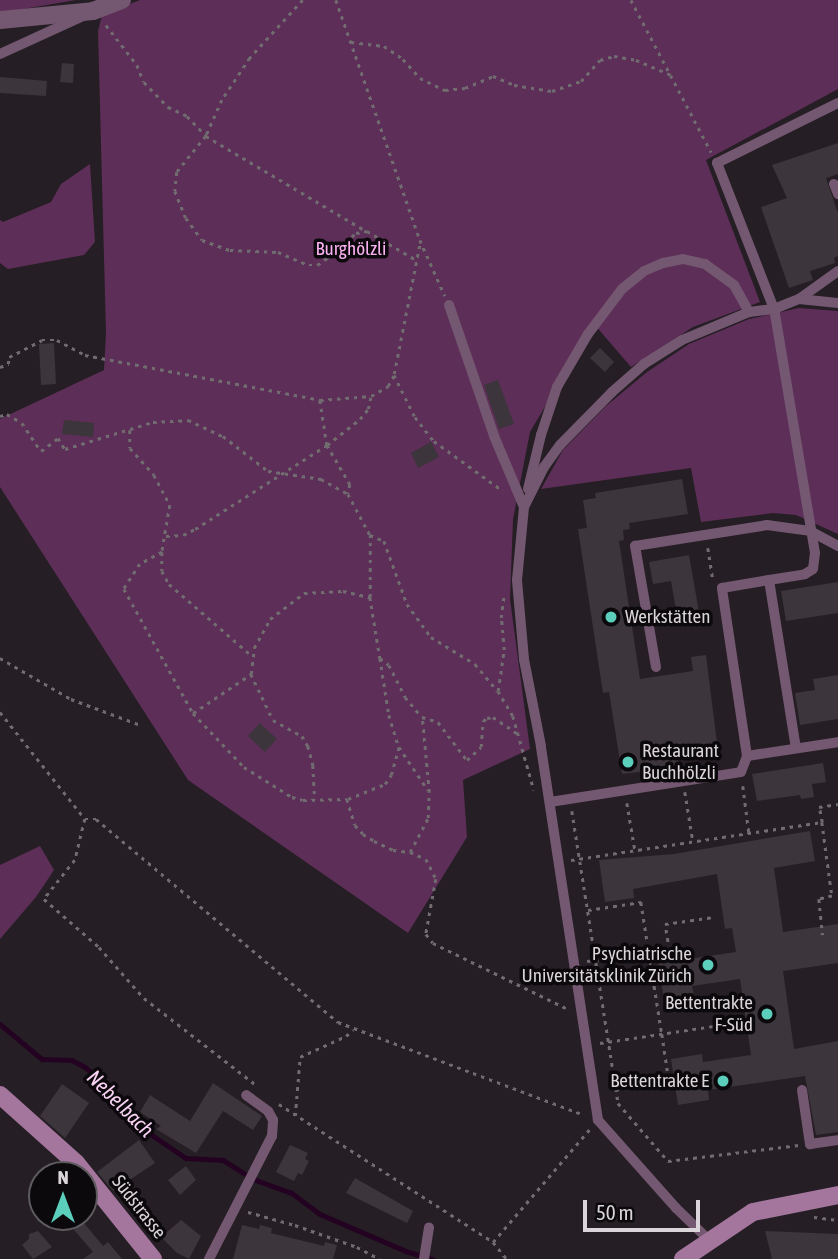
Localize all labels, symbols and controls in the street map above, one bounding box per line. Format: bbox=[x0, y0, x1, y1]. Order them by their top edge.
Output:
park label: Burghölzli bbox=[316, 238, 386, 260]
place label: Werkstätten bbox=[625, 606, 710, 628]
marker: Werkstätten bbox=[603, 609, 619, 625]
place label: Restaurant Buchhölzli bbox=[642, 740, 719, 784]
marker: Restaurant Buchhölzli bbox=[620, 754, 636, 770]
place label: Psychiatrische Universitätsklinik Zürich bbox=[522, 943, 692, 987]
marker: Psychiatrische Universitätsklinik Zürich bbox=[698, 955, 718, 975]
place label: Bettentrakte F-Süd bbox=[665, 992, 753, 1036]
marker: Bettentrakte F-Süd bbox=[759, 1006, 775, 1022]
water label: Nebelbach bbox=[82, 1064, 160, 1142]
place label: Bettentrakte E bbox=[610, 1070, 709, 1092]
marker: Bettentrakte E bbox=[715, 1073, 731, 1089]
north arrow bbox=[28, 1161, 98, 1231]
text: N bbox=[57, 1166, 69, 1188]
street label: Südstrasse bbox=[107, 1171, 171, 1243]
scale bar bbox=[586, 1186, 703, 1230]
text: 50 m bbox=[596, 1200, 634, 1224]

